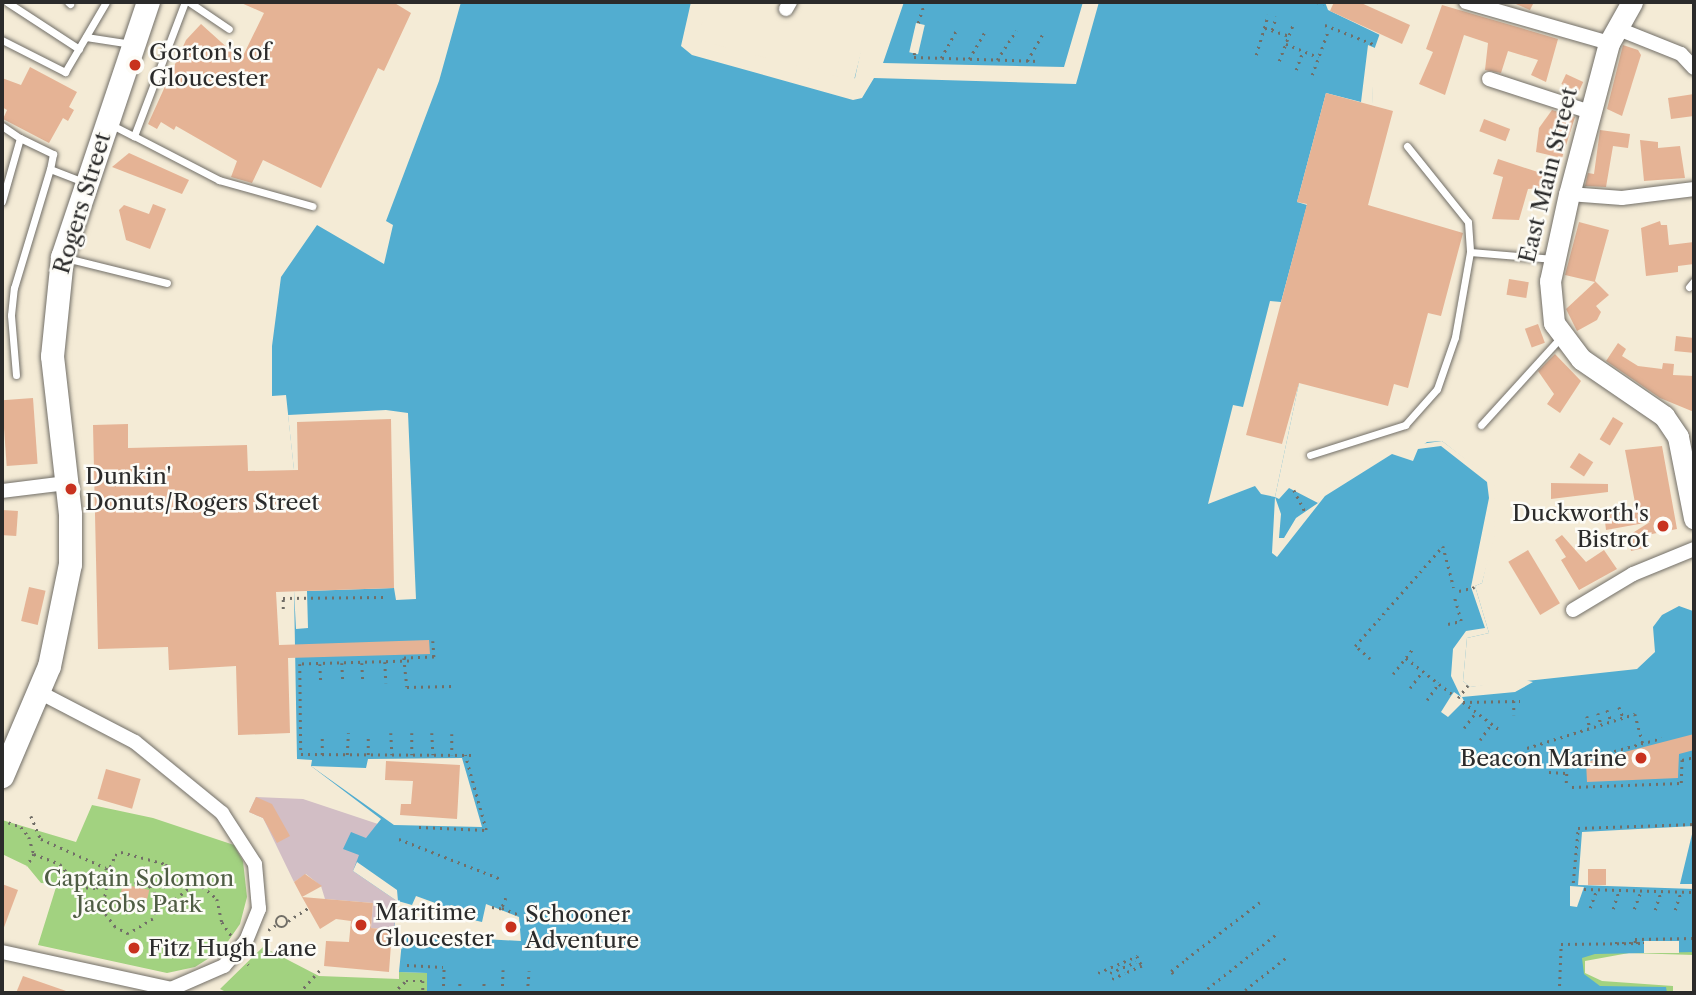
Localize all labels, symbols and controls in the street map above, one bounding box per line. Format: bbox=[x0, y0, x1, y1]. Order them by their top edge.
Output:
place label: Gorton's of Gloucester bbox=[149, 38, 271, 92]
marker: Gorton's of Gloucester bbox=[127, 57, 143, 73]
street label: East Main Street bbox=[1513, 84, 1583, 266]
street label: Rogers Street bbox=[47, 129, 117, 277]
place label: Dunkin' Donuts/Rogers Street bbox=[85, 462, 319, 516]
marker: Dunkin' Donuts/Rogers Street bbox=[63, 481, 79, 497]
place label: Duckworth's Bistrot bbox=[1512, 499, 1649, 553]
marker: Duckworth's Bistrot bbox=[1655, 518, 1671, 534]
place label: Beacon Marine bbox=[1460, 744, 1627, 772]
marker: Beacon Marine bbox=[1633, 750, 1649, 766]
park label: Captain Solomon Jacobs Park bbox=[44, 864, 234, 918]
place label: Maritime Gloucester bbox=[375, 898, 494, 952]
place label: Schooner Adventure bbox=[525, 900, 639, 954]
marker: Maritime Gloucester bbox=[353, 917, 369, 933]
marker: Schooner Adventure bbox=[503, 919, 519, 935]
place label: Fitz Hugh Lane bbox=[148, 934, 317, 962]
marker: Fitz Hugh Lane bbox=[126, 940, 142, 956]

